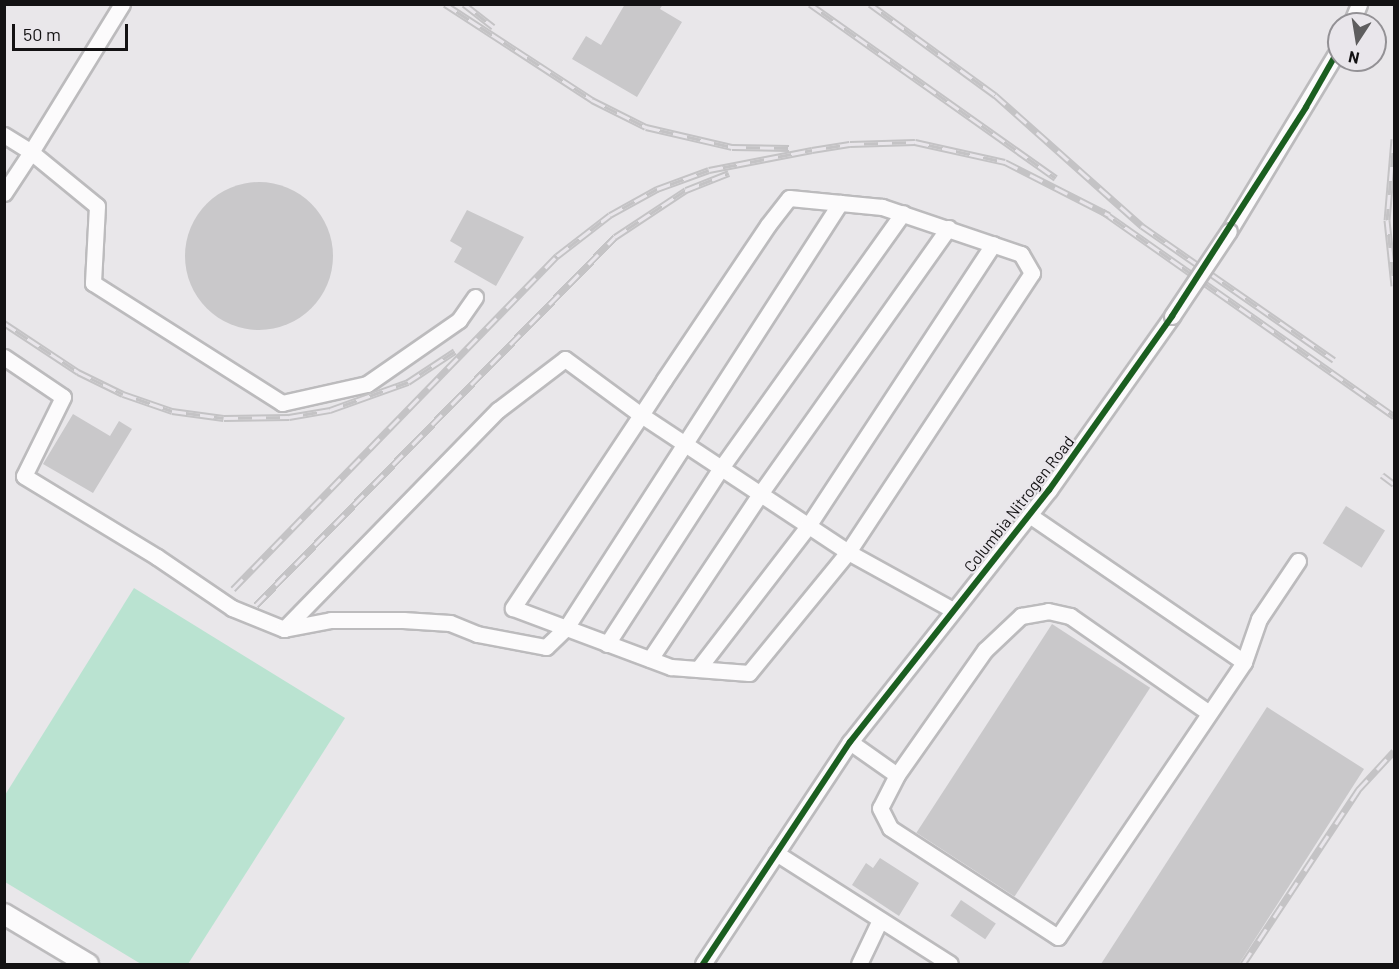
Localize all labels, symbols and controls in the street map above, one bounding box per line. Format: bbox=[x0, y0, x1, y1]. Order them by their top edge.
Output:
scale bar bbox=[15, 12, 130, 50]
north arrow bbox=[1327, 12, 1387, 72]
text: 50 m bbox=[23, 23, 61, 45]
text: N bbox=[1346, 48, 1361, 69]
street label: Columbia Nitrogen Road bbox=[960, 432, 1078, 576]

